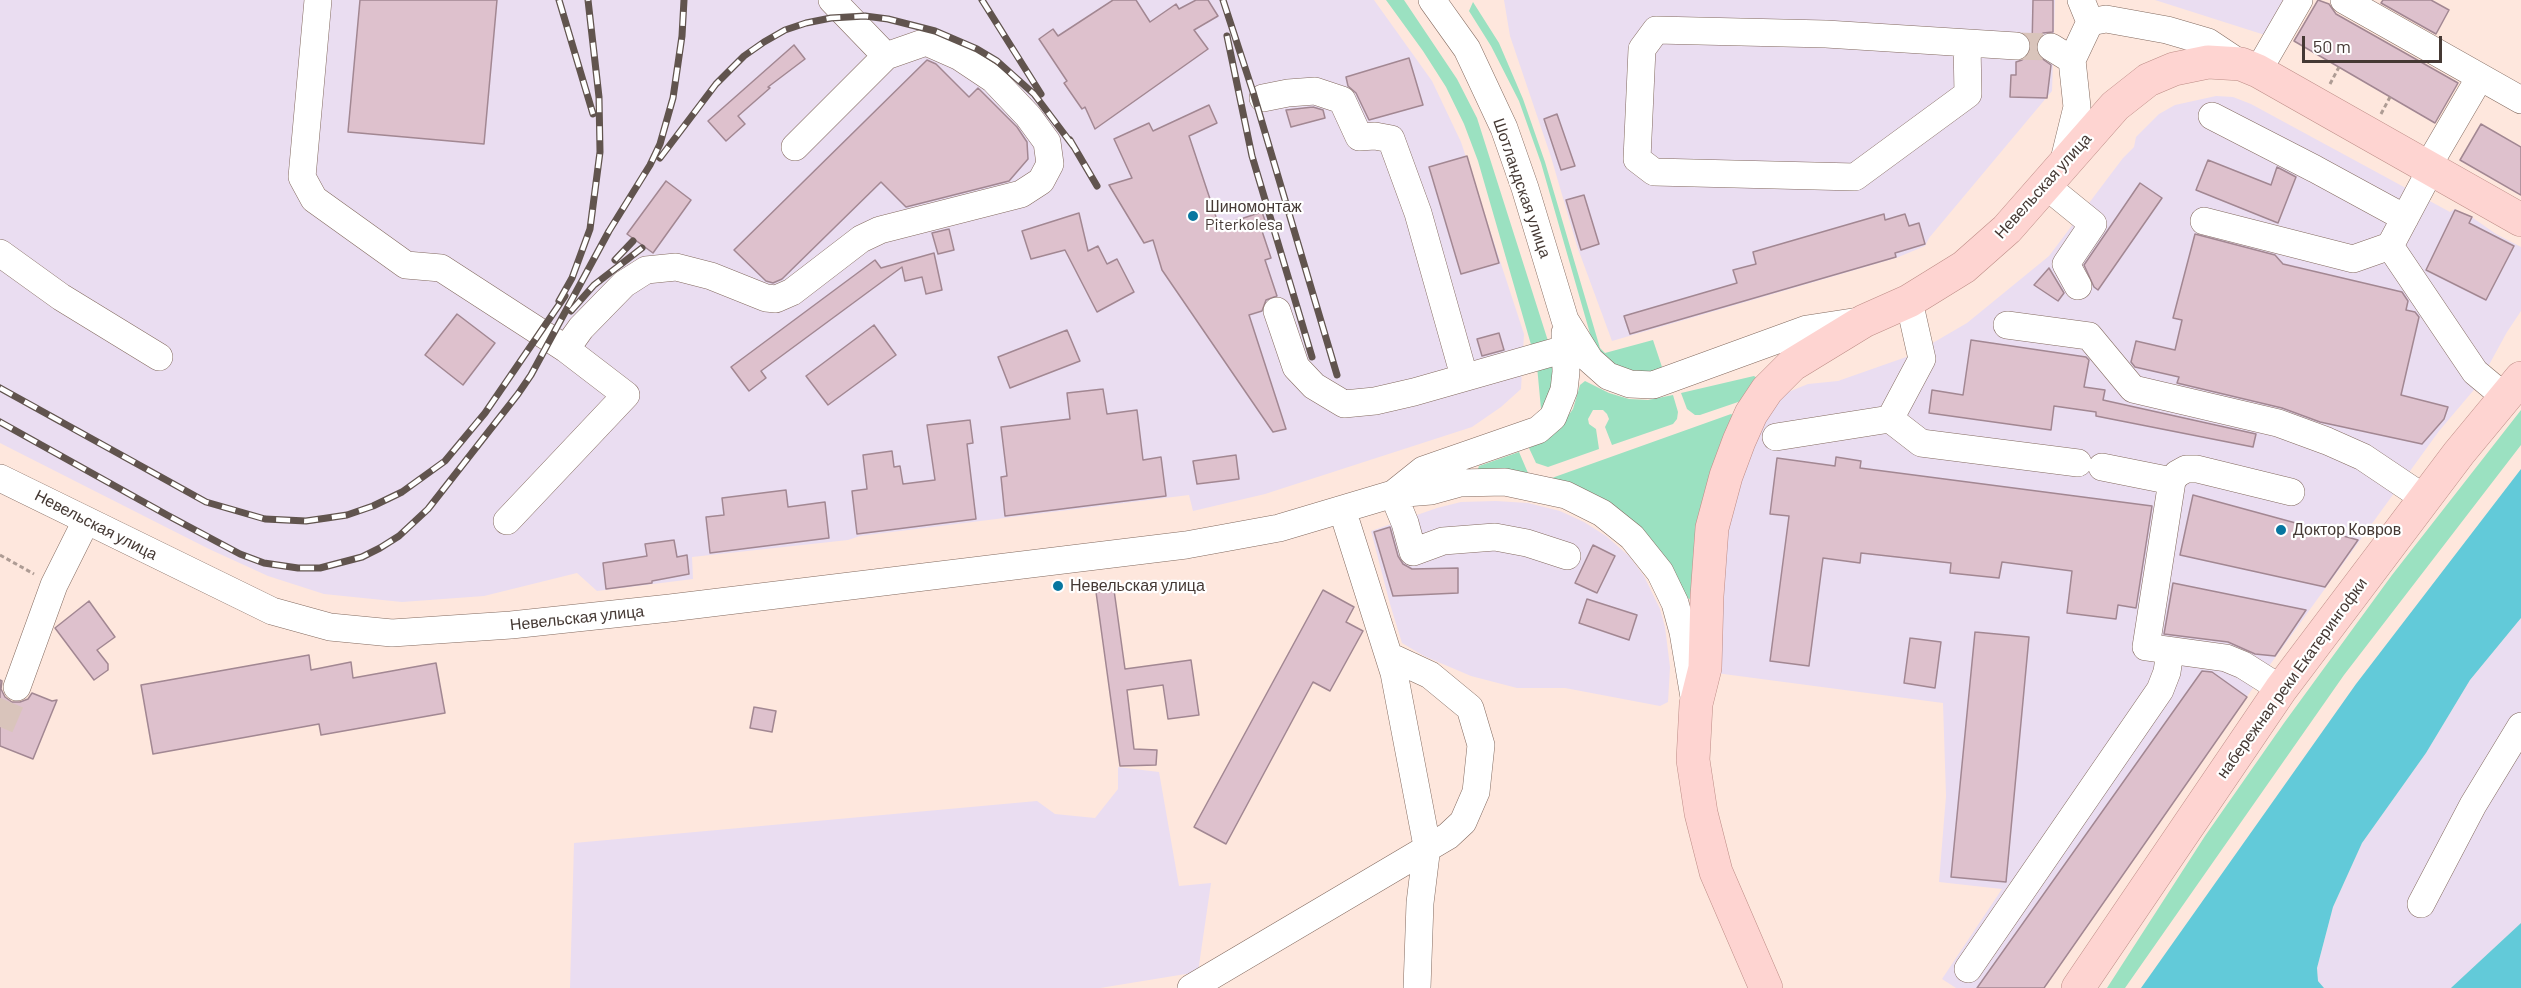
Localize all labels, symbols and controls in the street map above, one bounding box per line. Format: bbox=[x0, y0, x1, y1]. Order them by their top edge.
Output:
scale bar bbox=[2305, 24, 2444, 62]
text: 50 m bbox=[2313, 35, 2351, 57]
street label: Шотландская улица bbox=[1489, 116, 1555, 260]
street label: Невельская улица bbox=[1991, 129, 2095, 243]
place label: Шиномонтаж Piterkolesa bbox=[1205, 197, 1302, 235]
marker: Шиномонтаж Piterkolesa bbox=[1186, 209, 1200, 223]
street label: Невельская улица bbox=[32, 486, 160, 564]
place label: Доктор Ковров bbox=[2293, 520, 2401, 540]
marker: Доктор Ковров bbox=[2274, 523, 2288, 537]
street label: набережная реки Екатерингофки bbox=[2213, 574, 2371, 782]
place label: Невельская улица bbox=[1070, 576, 1205, 596]
marker: Невельская улица bbox=[1051, 579, 1065, 593]
street label: Невельская улица bbox=[509, 601, 645, 635]

